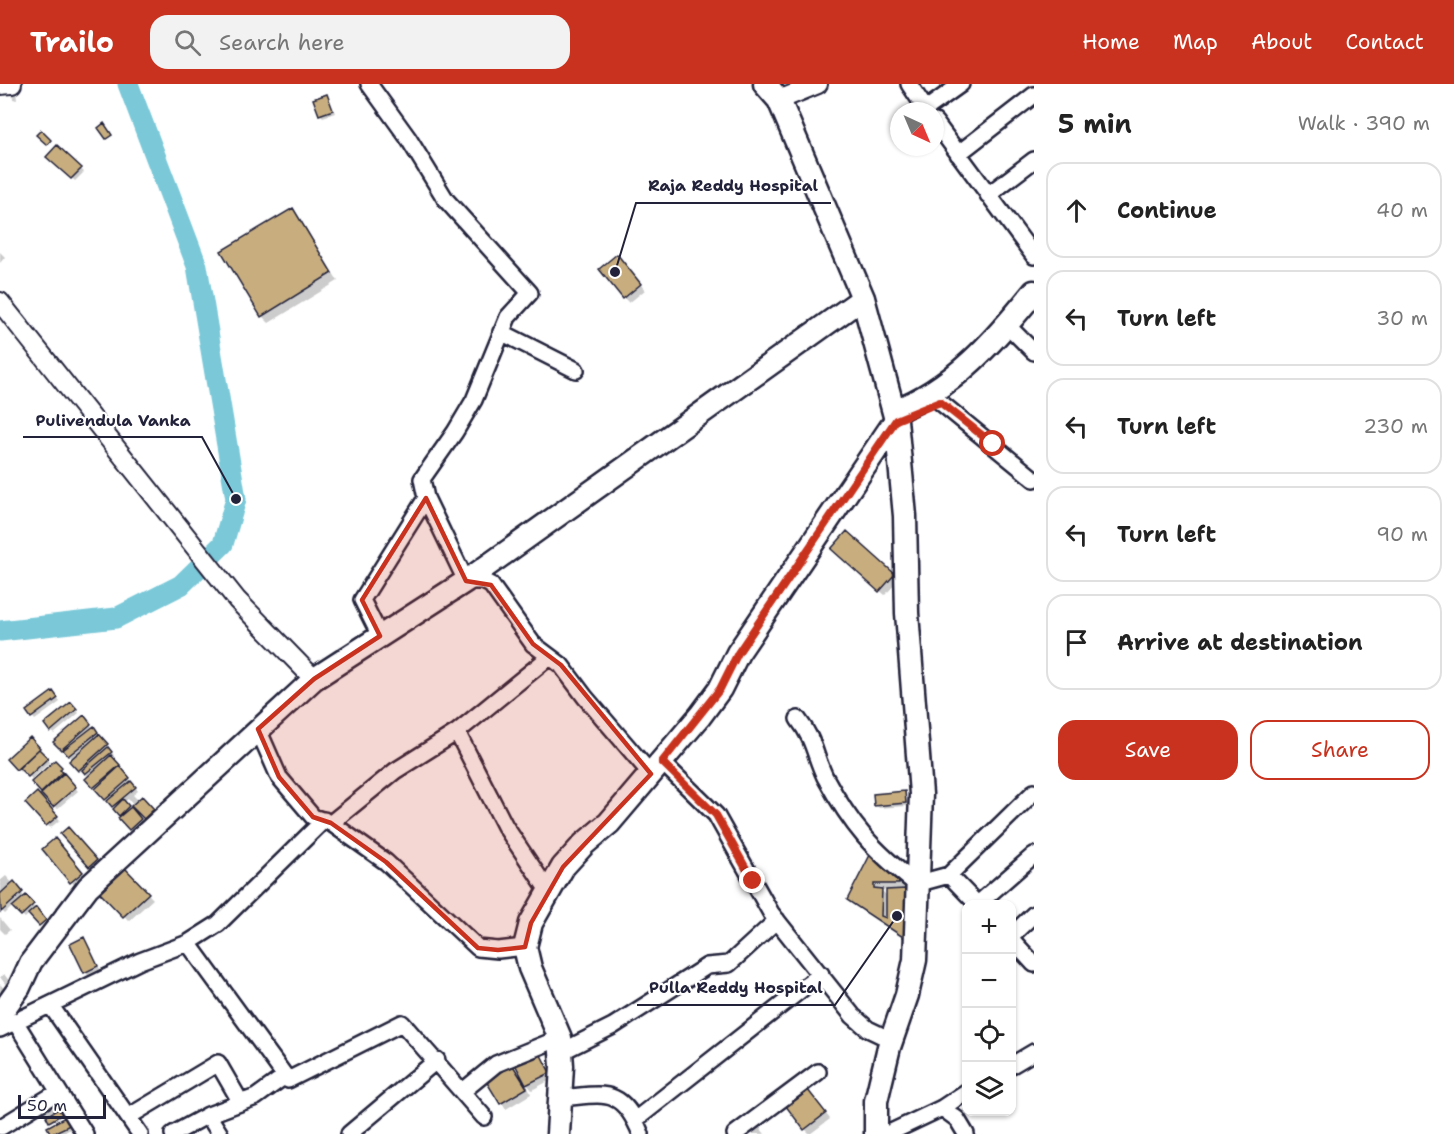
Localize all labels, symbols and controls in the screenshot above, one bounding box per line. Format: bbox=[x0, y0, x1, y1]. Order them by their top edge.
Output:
search box bbox=[150, 15, 570, 69]
text: Trailo bbox=[30, 23, 114, 61]
icon: search bbox=[171, 26, 204, 59]
text: Search here bbox=[219, 28, 345, 57]
text: Home bbox=[1082, 28, 1140, 56]
text: Map bbox=[1173, 28, 1218, 56]
text: About bbox=[1251, 28, 1312, 56]
text: Contact bbox=[1345, 28, 1424, 56]
north arrow bbox=[890, 102, 944, 156]
text: 5 min bbox=[1058, 106, 1132, 141]
text: Walk · 390 m bbox=[1298, 110, 1430, 136]
callout: Raja Reddy Hospital bbox=[636, 169, 831, 203]
text: Raja Reddy Hospital bbox=[648, 175, 819, 196]
icon: ahead bbox=[1060, 194, 1093, 227]
text: Continue bbox=[1117, 196, 1217, 225]
text: 40 m bbox=[1376, 197, 1428, 223]
icon: left bbox=[1060, 302, 1093, 335]
text: Turn left bbox=[1117, 304, 1216, 333]
text: 30 m bbox=[1376, 305, 1428, 331]
callout: Pulivendula Vanka bbox=[23, 403, 202, 437]
text: Pulivendula Vanka bbox=[35, 410, 191, 431]
icon: left bbox=[1060, 410, 1093, 443]
text: Turn left bbox=[1117, 412, 1216, 441]
text: 230 m bbox=[1363, 413, 1428, 439]
route start bbox=[979, 430, 1005, 456]
icon: left bbox=[1060, 518, 1093, 551]
text: Turn left bbox=[1117, 520, 1216, 549]
text: 90 m bbox=[1376, 521, 1428, 547]
icon: arrive bbox=[1060, 626, 1093, 659]
text: Arrive at destination bbox=[1117, 628, 1363, 657]
button: Save bbox=[1058, 720, 1238, 780]
button: Share bbox=[1250, 720, 1430, 780]
route end bbox=[739, 867, 765, 893]
map controls bbox=[962, 900, 1016, 1116]
button: + bbox=[962, 900, 1016, 954]
button: − bbox=[962, 954, 1016, 1008]
callout: Pulla Reddy Hospital bbox=[637, 971, 835, 1005]
text: Pulla Reddy Hospital bbox=[649, 977, 823, 998]
button: locate bbox=[962, 1008, 1016, 1062]
button: layers bbox=[962, 1062, 1016, 1116]
scale bar bbox=[18, 1092, 106, 1120]
text: 50 m bbox=[27, 1095, 67, 1116]

